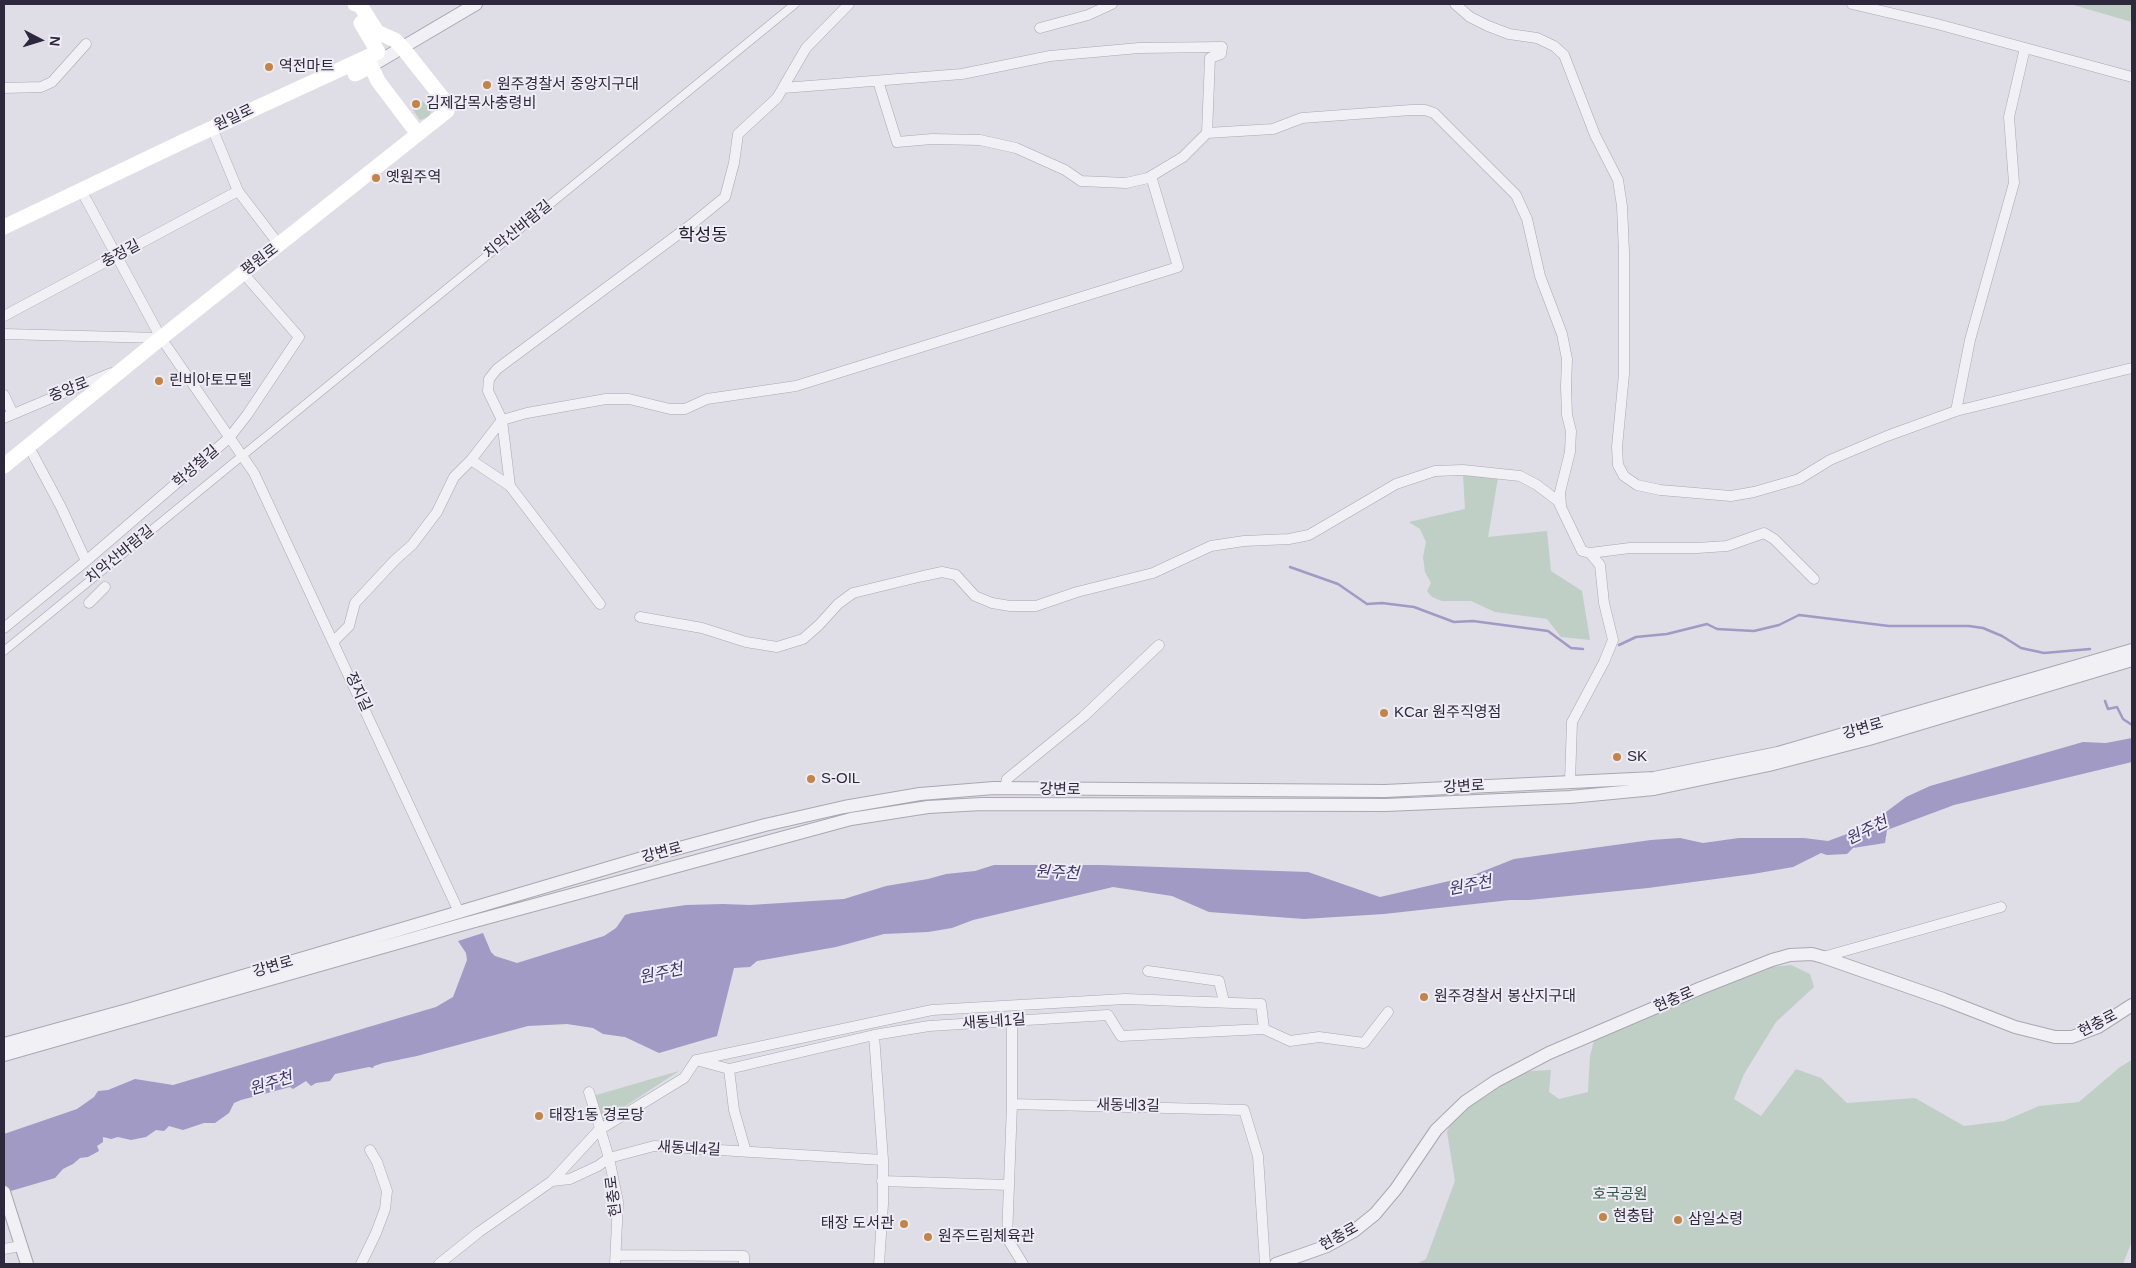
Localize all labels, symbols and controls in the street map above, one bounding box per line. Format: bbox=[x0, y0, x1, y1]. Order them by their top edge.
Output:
north arrow bbox=[15, 15, 65, 65]
text: N bbox=[47, 36, 63, 47]
place label: 역전마트 bbox=[279, 58, 334, 76]
marker: 역전마트 bbox=[263, 61, 275, 73]
place label: 원주경찰서 중앙지구대 bbox=[497, 76, 639, 94]
marker: 원주경찰서 중앙지구대 bbox=[481, 79, 493, 91]
place label: 김제갑목사충령비 bbox=[426, 95, 536, 113]
marker: 김제갑목사충령비 bbox=[410, 98, 422, 110]
street label: 원일로 bbox=[211, 101, 257, 135]
place label: 옛원주역 bbox=[386, 169, 441, 187]
marker: 옛원주역 bbox=[370, 172, 382, 184]
street label: 치악산바람길 bbox=[480, 197, 556, 263]
district label: 학성동 bbox=[678, 225, 728, 247]
street label: 충정길 bbox=[98, 236, 144, 272]
street label: 평원로 bbox=[238, 240, 282, 280]
place label: 린비아토모텔 bbox=[169, 372, 252, 390]
street label: 중앙로 bbox=[46, 374, 92, 406]
marker: 린비아토모텔 bbox=[153, 375, 165, 387]
street label: 학성철길 bbox=[169, 442, 223, 492]
street label: 치악산바람길 bbox=[82, 522, 158, 588]
street label: 정지길 bbox=[341, 669, 375, 715]
place label: KCar 원주직영점 bbox=[1394, 704, 1501, 722]
marker: KCar 원주직영점 bbox=[1378, 707, 1390, 719]
street label: 강변로 bbox=[1841, 715, 1885, 743]
place label: SK bbox=[1627, 748, 1647, 766]
marker: SK bbox=[1611, 751, 1623, 763]
place label: S-OIL bbox=[821, 770, 860, 788]
marker: S-OIL bbox=[805, 773, 817, 785]
street label: 강변로 bbox=[1443, 777, 1485, 797]
street label: 강변로 bbox=[1039, 781, 1081, 799]
water label: 원주천 bbox=[1843, 813, 1891, 849]
street label: 강변로 bbox=[640, 839, 684, 867]
water label: 원주천 bbox=[1034, 862, 1080, 884]
water label: 원주천 bbox=[1446, 872, 1494, 900]
street label: 강변로 bbox=[251, 953, 295, 981]
water label: 원주천 bbox=[637, 960, 685, 988]
street label: 현충로 bbox=[1651, 984, 1697, 1016]
place label: 원주경찰서 봉산지구대 bbox=[1434, 988, 1576, 1006]
marker: 원주경찰서 봉산지구대 bbox=[1418, 991, 1430, 1003]
street label: 현충로 bbox=[2075, 1007, 2121, 1041]
street label: 새동네1길 bbox=[962, 1011, 1026, 1033]
water label: 원주천 bbox=[247, 1068, 295, 1100]
street label: 새동네3길 bbox=[1096, 1096, 1160, 1116]
place label: 태장1동 경로당 bbox=[549, 1107, 644, 1125]
marker: 태장1동 경로당 bbox=[533, 1110, 545, 1122]
street label: 새동네4길 bbox=[657, 1138, 721, 1160]
street label: 현충로 bbox=[603, 1174, 625, 1218]
park label: 호국공원 bbox=[1592, 1186, 1648, 1204]
place label: 현충탑 bbox=[1613, 1208, 1654, 1226]
marker: 현충탑 bbox=[1597, 1211, 1609, 1223]
place label: 삼일소령 bbox=[1688, 1211, 1743, 1229]
marker: 삼일소령 bbox=[1672, 1214, 1684, 1226]
place label: 태장 도서관 bbox=[821, 1215, 894, 1233]
marker: 태장 도서관 bbox=[898, 1218, 910, 1230]
street label: 현충로 bbox=[1317, 1219, 1361, 1255]
place label: 원주드림체육관 bbox=[938, 1228, 1035, 1246]
marker: 원주드림체육관 bbox=[922, 1231, 934, 1243]

